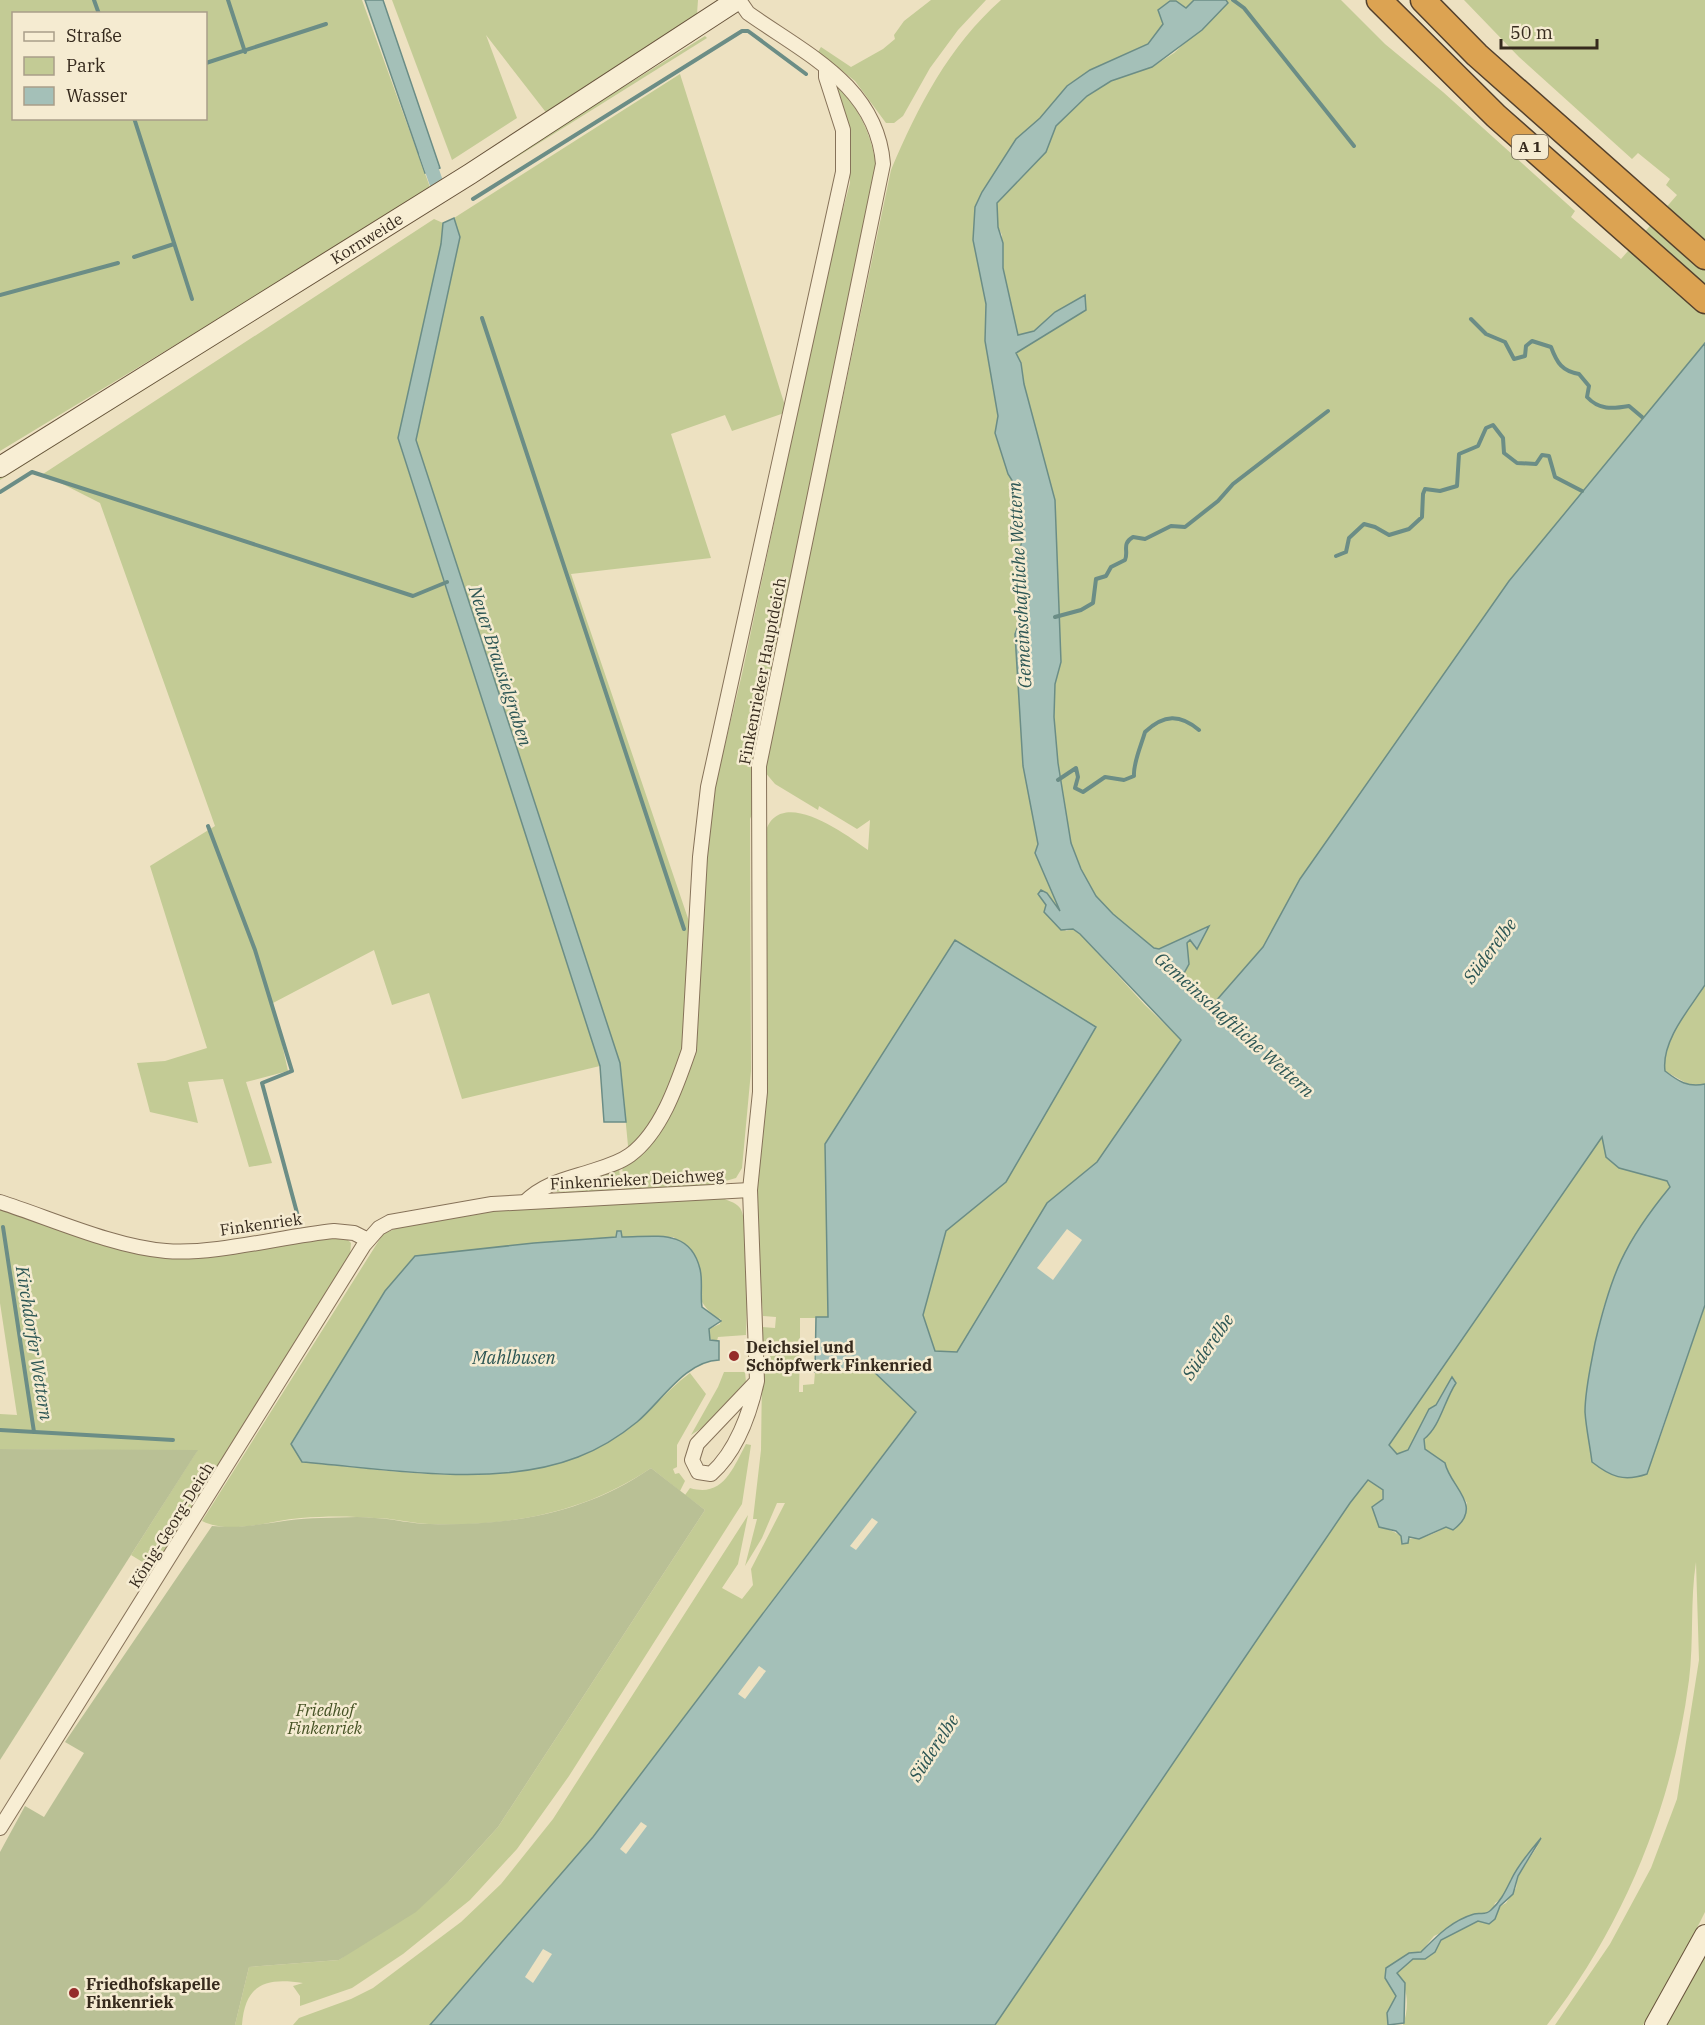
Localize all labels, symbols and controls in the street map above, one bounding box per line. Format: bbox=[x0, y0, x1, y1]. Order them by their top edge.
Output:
legend bbox=[12, 12, 207, 120]
scale bar bbox=[1501, 12, 1597, 50]
text: 50 m bbox=[1510, 21, 1553, 44]
text: Straße bbox=[66, 24, 122, 47]
text: Park bbox=[66, 54, 106, 77]
text: Wasser bbox=[66, 84, 127, 107]
road number: A 1 bbox=[1512, 135, 1548, 159]
street label: Kornweide bbox=[327, 208, 406, 268]
water label: Gemeinschaftliche Wettern bbox=[1003, 480, 1036, 689]
street label: Finkenrieker Hauptdeich bbox=[734, 576, 790, 766]
water label: Neuer Brausielgraben bbox=[463, 582, 538, 750]
water label: Süderelbe bbox=[1457, 913, 1522, 989]
water label: Gemeinschaftliche Wettern bbox=[1150, 947, 1319, 1103]
street label: Finkenrieker Deichweg bbox=[549, 1164, 725, 1194]
street label: Finkenriek bbox=[219, 1208, 304, 1240]
water label: Kirchdorfer Wettern bbox=[11, 1263, 58, 1423]
water label: Süderelbe bbox=[1176, 1309, 1239, 1385]
place label: Deichsiel und Schöpfwerk Finkenried bbox=[746, 1337, 932, 1375]
water label: Mahlbusen bbox=[471, 1346, 557, 1369]
marker: Deichsiel und Schöpfwerk Finkenried bbox=[727, 1349, 741, 1363]
street label: König-Georg-Deich bbox=[124, 1458, 218, 1592]
park label: Friedhof Finkenriek bbox=[287, 1700, 363, 1738]
water label: Süderelbe bbox=[903, 1710, 964, 1787]
place label: Friedhofskapelle Finkenriek bbox=[86, 1974, 220, 2012]
marker: Friedhofskapelle Finkenriek bbox=[67, 1986, 81, 2000]

